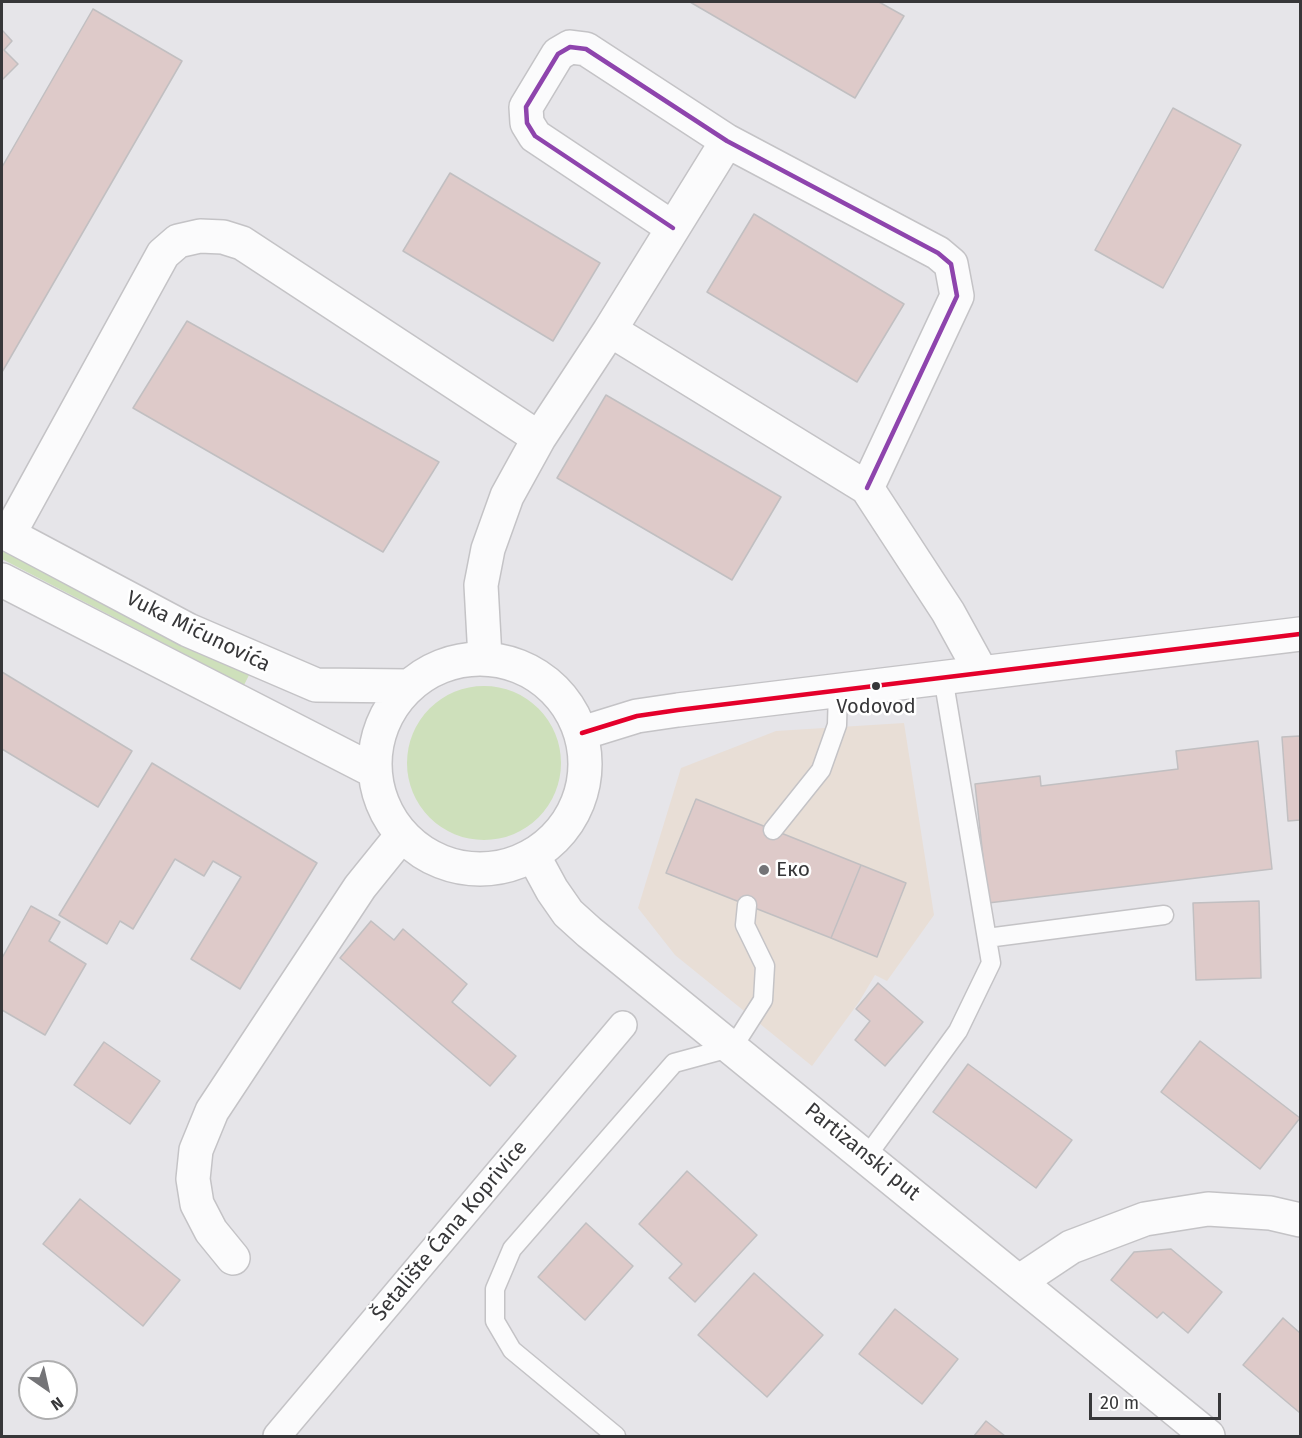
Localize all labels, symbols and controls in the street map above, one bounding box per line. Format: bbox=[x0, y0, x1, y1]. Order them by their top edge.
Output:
street label: Vuka Mićunovića bbox=[122, 586, 274, 678]
marker: Vodovod bbox=[870, 680, 882, 692]
place label: Vodovod bbox=[836, 695, 916, 719]
place label: Еко bbox=[776, 857, 810, 883]
marker: Еко bbox=[757, 863, 771, 877]
street label: Partizanski put bbox=[799, 1098, 925, 1206]
street label: Šetalište Ćana Koprivice bbox=[367, 1136, 533, 1326]
north arrow bbox=[18, 1360, 78, 1420]
scale bar bbox=[1092, 1381, 1224, 1419]
text: 20 m bbox=[1100, 1392, 1139, 1414]
text: N bbox=[48, 1393, 67, 1415]

